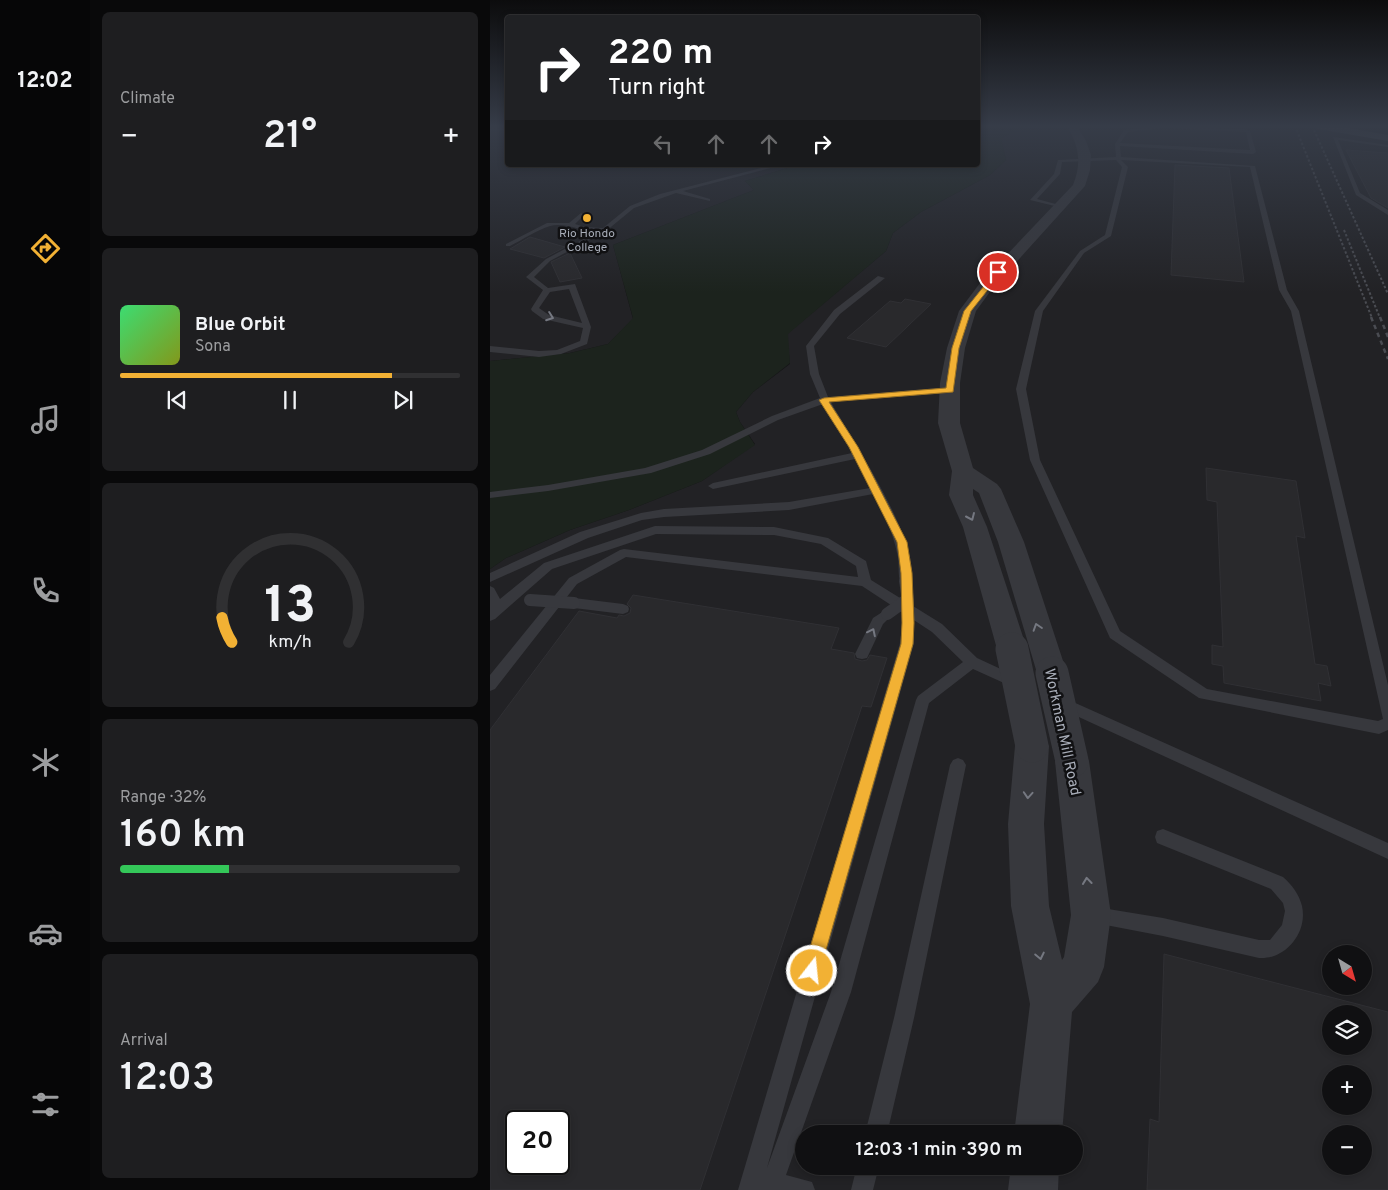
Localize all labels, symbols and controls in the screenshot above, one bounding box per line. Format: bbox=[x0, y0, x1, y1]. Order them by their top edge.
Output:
text: 220 m bbox=[608, 32, 713, 76]
icon: right bbox=[525, 35, 590, 100]
text: 12:02 bbox=[17, 68, 73, 95]
text: Turn right bbox=[608, 75, 705, 102]
text: Climate bbox=[120, 89, 175, 109]
text: 21° bbox=[263, 113, 317, 162]
text: − bbox=[120, 120, 138, 156]
text: + bbox=[442, 120, 460, 156]
icon: left bbox=[649, 130, 677, 158]
icon: ahead bbox=[702, 130, 730, 158]
icon: ahead bbox=[755, 130, 783, 158]
icon: right bbox=[808, 130, 836, 158]
marker: Rio Hondo College bbox=[581, 212, 593, 224]
place label: Rio Hondo College bbox=[559, 226, 615, 256]
icon: directions bbox=[28, 231, 63, 266]
pin bbox=[977, 251, 1019, 293]
icon: arrive bbox=[984, 258, 1012, 286]
one-way arrow bbox=[545, 311, 554, 321]
text: Blue Orbit bbox=[195, 313, 285, 337]
text: Sona bbox=[195, 337, 231, 357]
icon: previous bbox=[163, 386, 191, 414]
icon: pause bbox=[276, 386, 304, 414]
icon: next bbox=[389, 386, 417, 414]
icon: music bbox=[28, 402, 63, 437]
one-way arrow bbox=[964, 512, 975, 521]
icon: phone bbox=[28, 573, 63, 608]
text: 13 bbox=[264, 575, 316, 641]
one-way arrow bbox=[1033, 623, 1043, 632]
one-way arrow bbox=[866, 628, 876, 637]
text: km/h bbox=[268, 631, 312, 654]
street label: Workman Mill Road bbox=[1039, 667, 1084, 797]
icon: climate bbox=[28, 745, 63, 780]
text: Range · 32% bbox=[120, 788, 206, 808]
one-way arrow bbox=[1023, 791, 1034, 799]
text: 160 km bbox=[120, 812, 246, 861]
one-way arrow bbox=[1082, 876, 1093, 884]
icon: car bbox=[28, 916, 63, 951]
position arrow bbox=[785, 944, 837, 996]
north arrow bbox=[1322, 945, 1372, 995]
map controls bbox=[1322, 945, 1372, 1175]
one-way arrow bbox=[1035, 951, 1045, 960]
button: layers bbox=[1322, 1005, 1372, 1055]
text: Arrival bbox=[120, 1031, 168, 1051]
text: 12:03 bbox=[120, 1055, 215, 1104]
button: + bbox=[1322, 1065, 1372, 1115]
icon: filters bbox=[28, 1087, 63, 1122]
speed limit sign: 20 bbox=[505, 1110, 570, 1175]
button: − bbox=[1322, 1125, 1372, 1175]
text: 12:03 · 1 min · 390 m bbox=[855, 1138, 1023, 1162]

